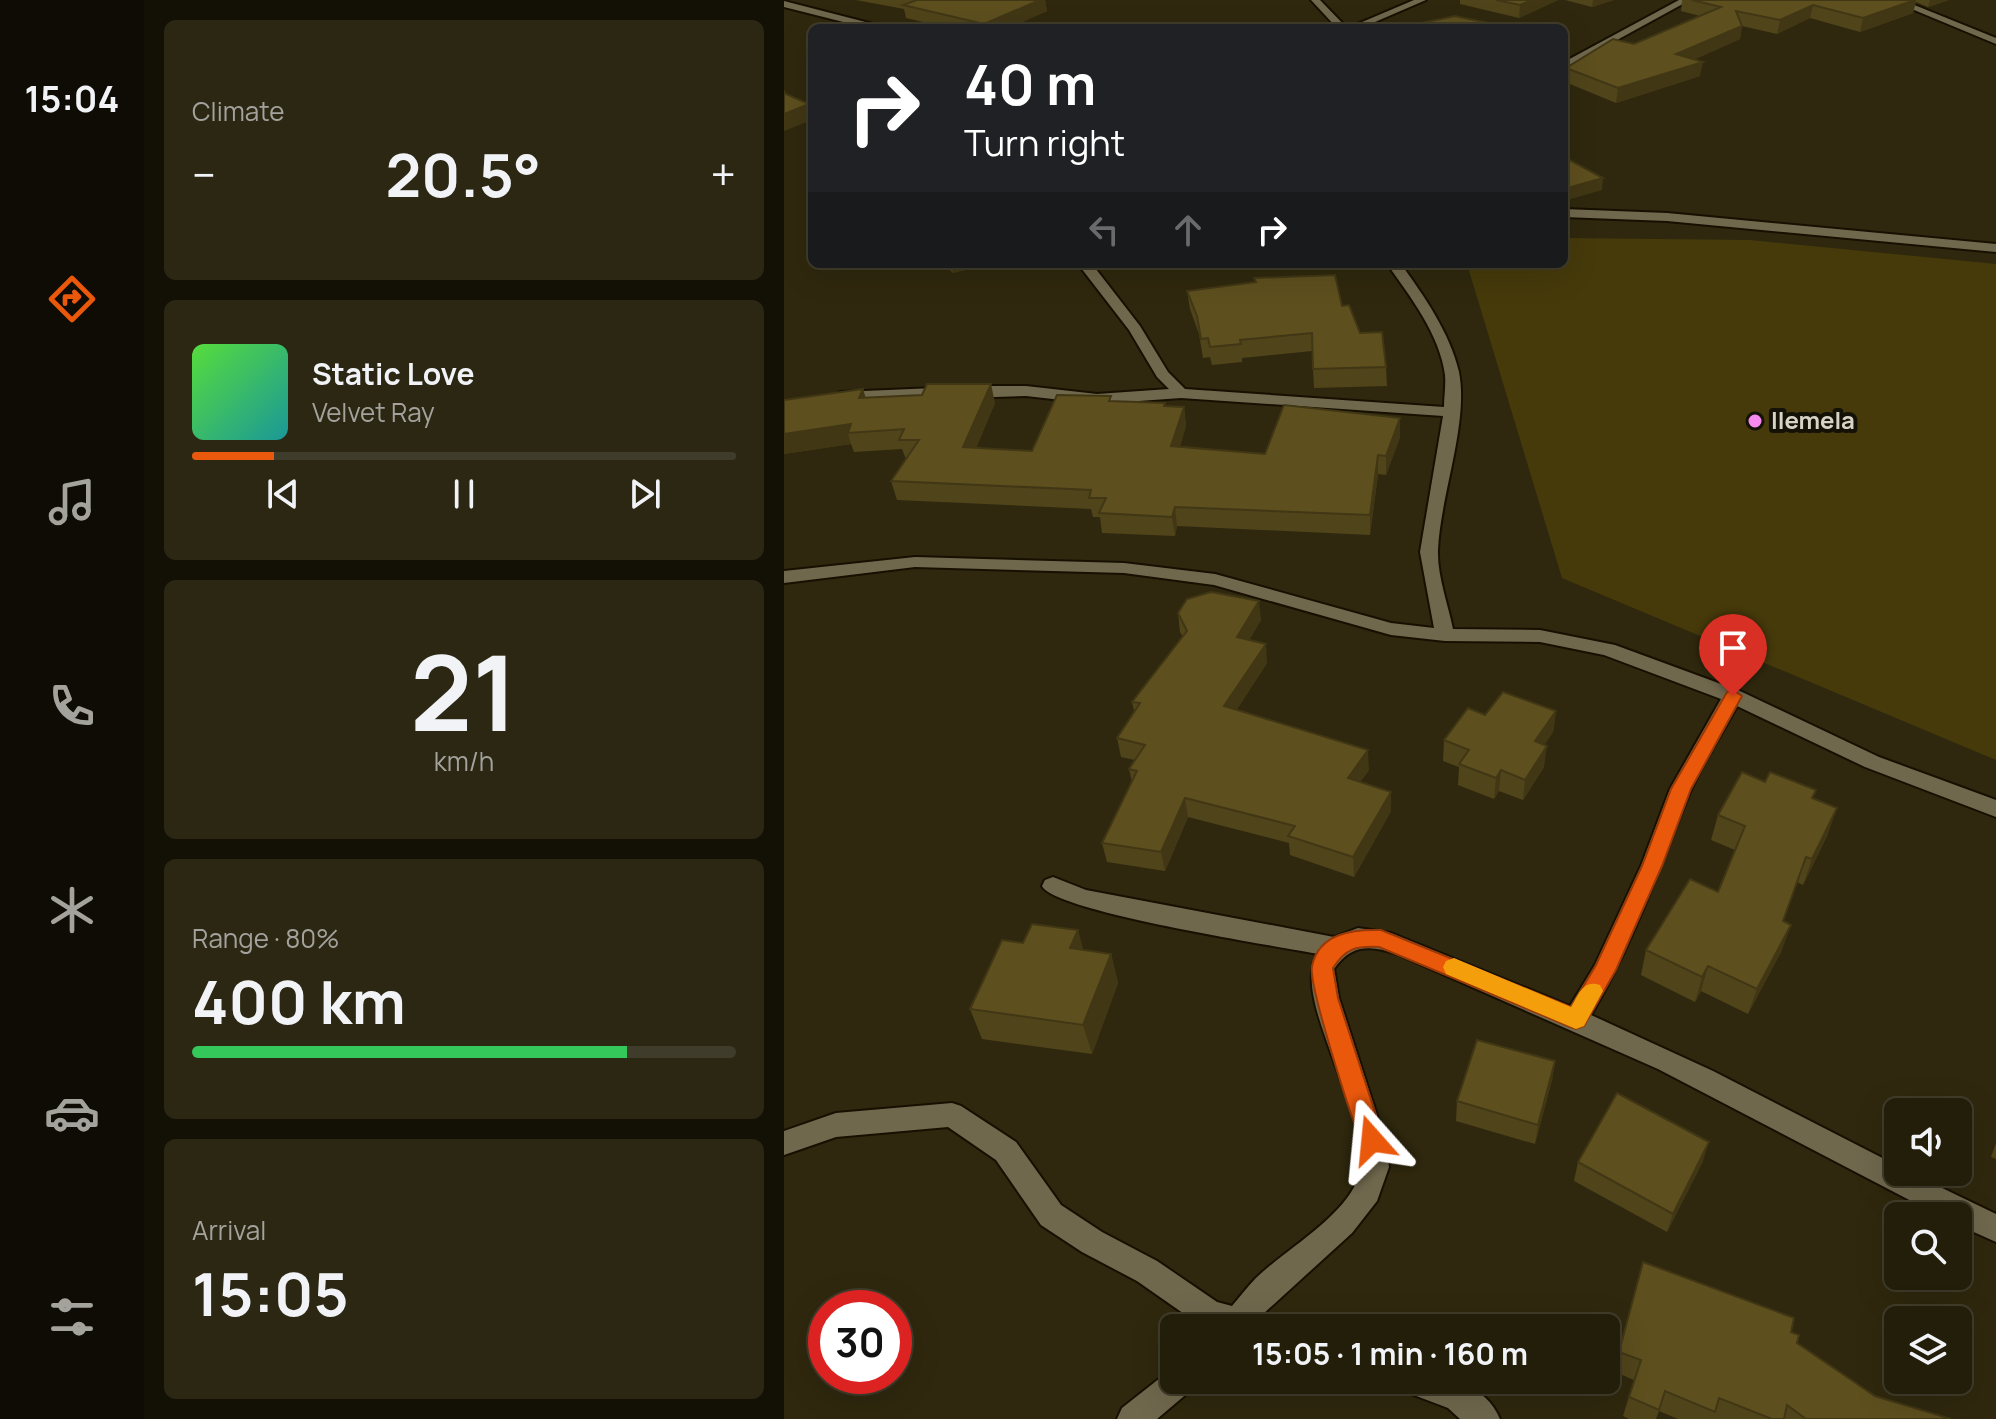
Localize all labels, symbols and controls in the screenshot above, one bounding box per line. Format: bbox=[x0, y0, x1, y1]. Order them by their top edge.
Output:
text: 40 m bbox=[964, 45, 1096, 122]
icon: right bbox=[832, 56, 936, 160]
text: 15:04 bbox=[25, 74, 119, 123]
text: Climate bbox=[192, 93, 284, 129]
text: Turn right bbox=[964, 118, 1125, 167]
text: 20.5° bbox=[385, 133, 541, 215]
text: − bbox=[192, 144, 216, 204]
text: + bbox=[711, 144, 736, 204]
icon: left bbox=[1082, 208, 1126, 252]
icon: ahead bbox=[1166, 208, 1210, 252]
icon: right bbox=[1250, 208, 1294, 252]
icon: directions bbox=[44, 271, 100, 327]
text: Static Love bbox=[312, 353, 475, 394]
text: Velvet Ray bbox=[312, 394, 435, 430]
place label: Ilemela bbox=[1771, 403, 1855, 436]
marker: Ilemela bbox=[1746, 412, 1764, 430]
icon: previous bbox=[261, 472, 305, 516]
icon: pause bbox=[442, 472, 486, 516]
icon: next bbox=[623, 472, 667, 516]
icon: music bbox=[44, 474, 100, 530]
pin bbox=[1699, 614, 1767, 696]
text: 21 bbox=[410, 620, 518, 762]
icon: arrive bbox=[1711, 626, 1755, 670]
icon: phone bbox=[44, 678, 100, 734]
text: km/h bbox=[434, 743, 494, 779]
icon: climate bbox=[44, 882, 100, 938]
text: Range · 80% bbox=[192, 920, 340, 956]
text: 400 km bbox=[192, 960, 406, 1042]
icon: car bbox=[44, 1085, 100, 1141]
position arrow bbox=[1330, 1098, 1414, 1182]
map controls bbox=[1884, 1098, 1972, 1394]
button: sound bbox=[1884, 1098, 1972, 1186]
button: search bbox=[1884, 1202, 1972, 1290]
text: Arrival bbox=[192, 1212, 266, 1248]
text: 15:05 bbox=[192, 1252, 349, 1334]
icon: filters bbox=[44, 1289, 100, 1345]
speed limit sign: 30 bbox=[808, 1290, 912, 1394]
button: layers bbox=[1884, 1306, 1972, 1394]
text: 15:05 · 1 min · 160 m bbox=[1252, 1333, 1528, 1374]

